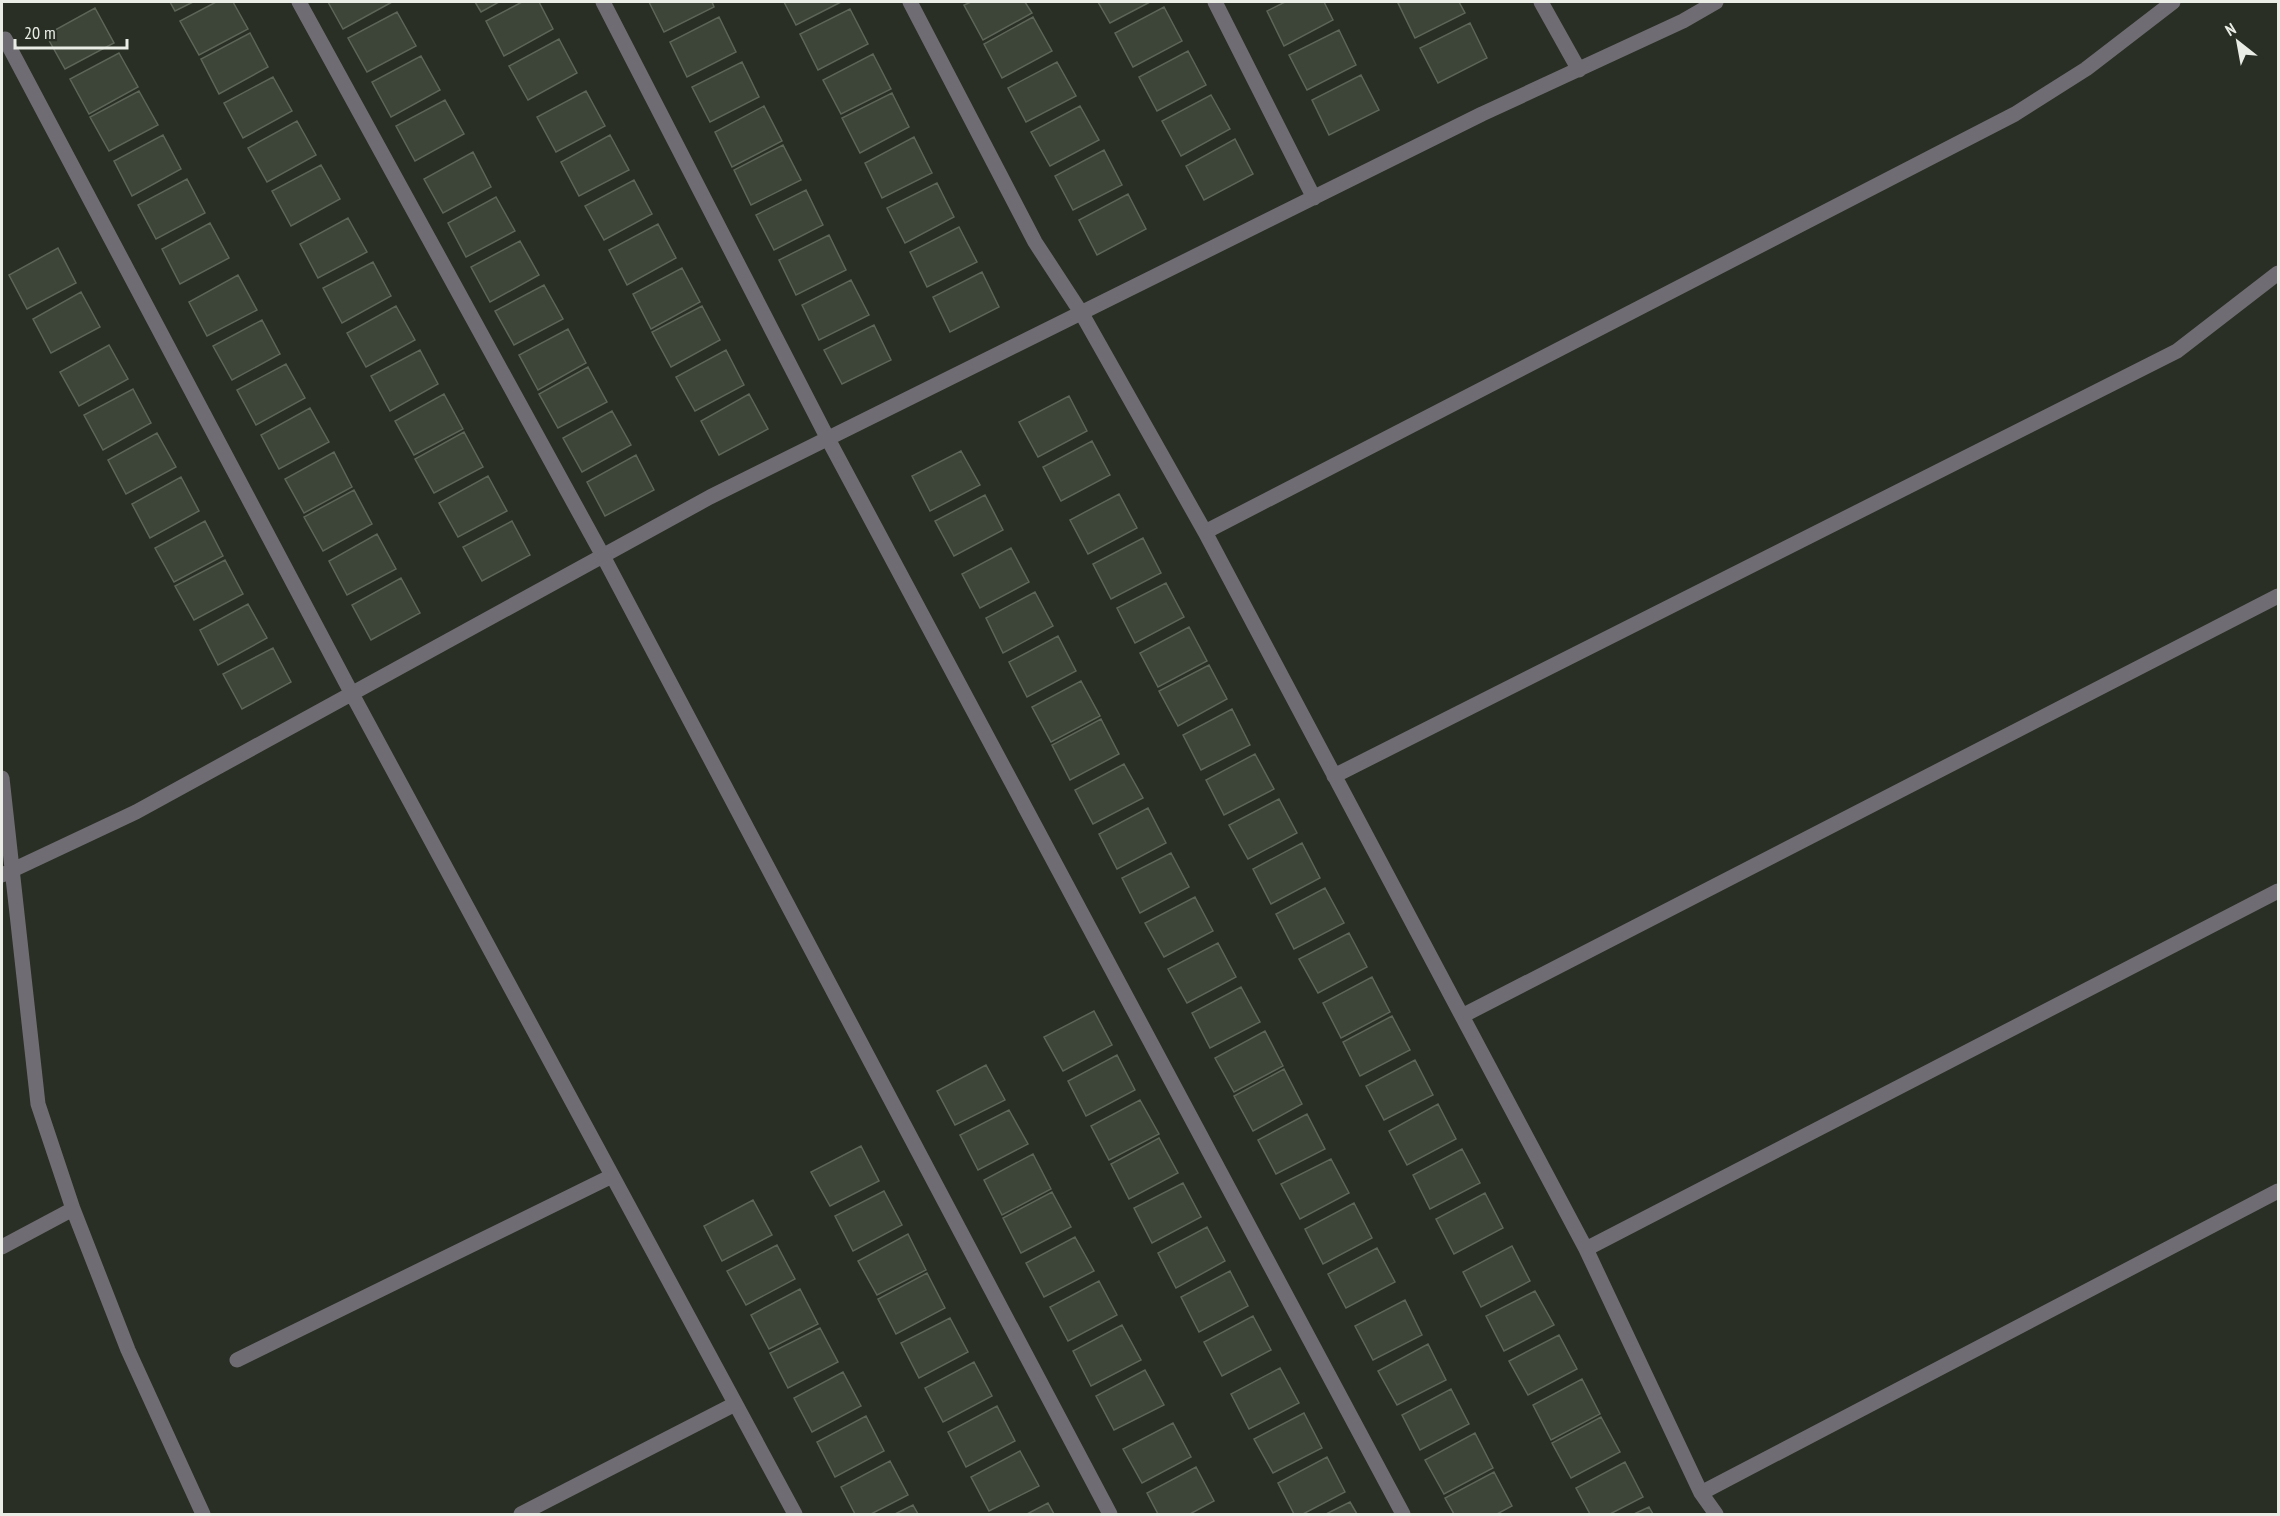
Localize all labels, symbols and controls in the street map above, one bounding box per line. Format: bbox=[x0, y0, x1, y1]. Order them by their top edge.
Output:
scale bar bbox=[15, 12, 128, 50]
north arrow bbox=[2208, 12, 2268, 72]
text: N bbox=[2221, 18, 2239, 40]
text: 20 m bbox=[24, 21, 56, 44]

